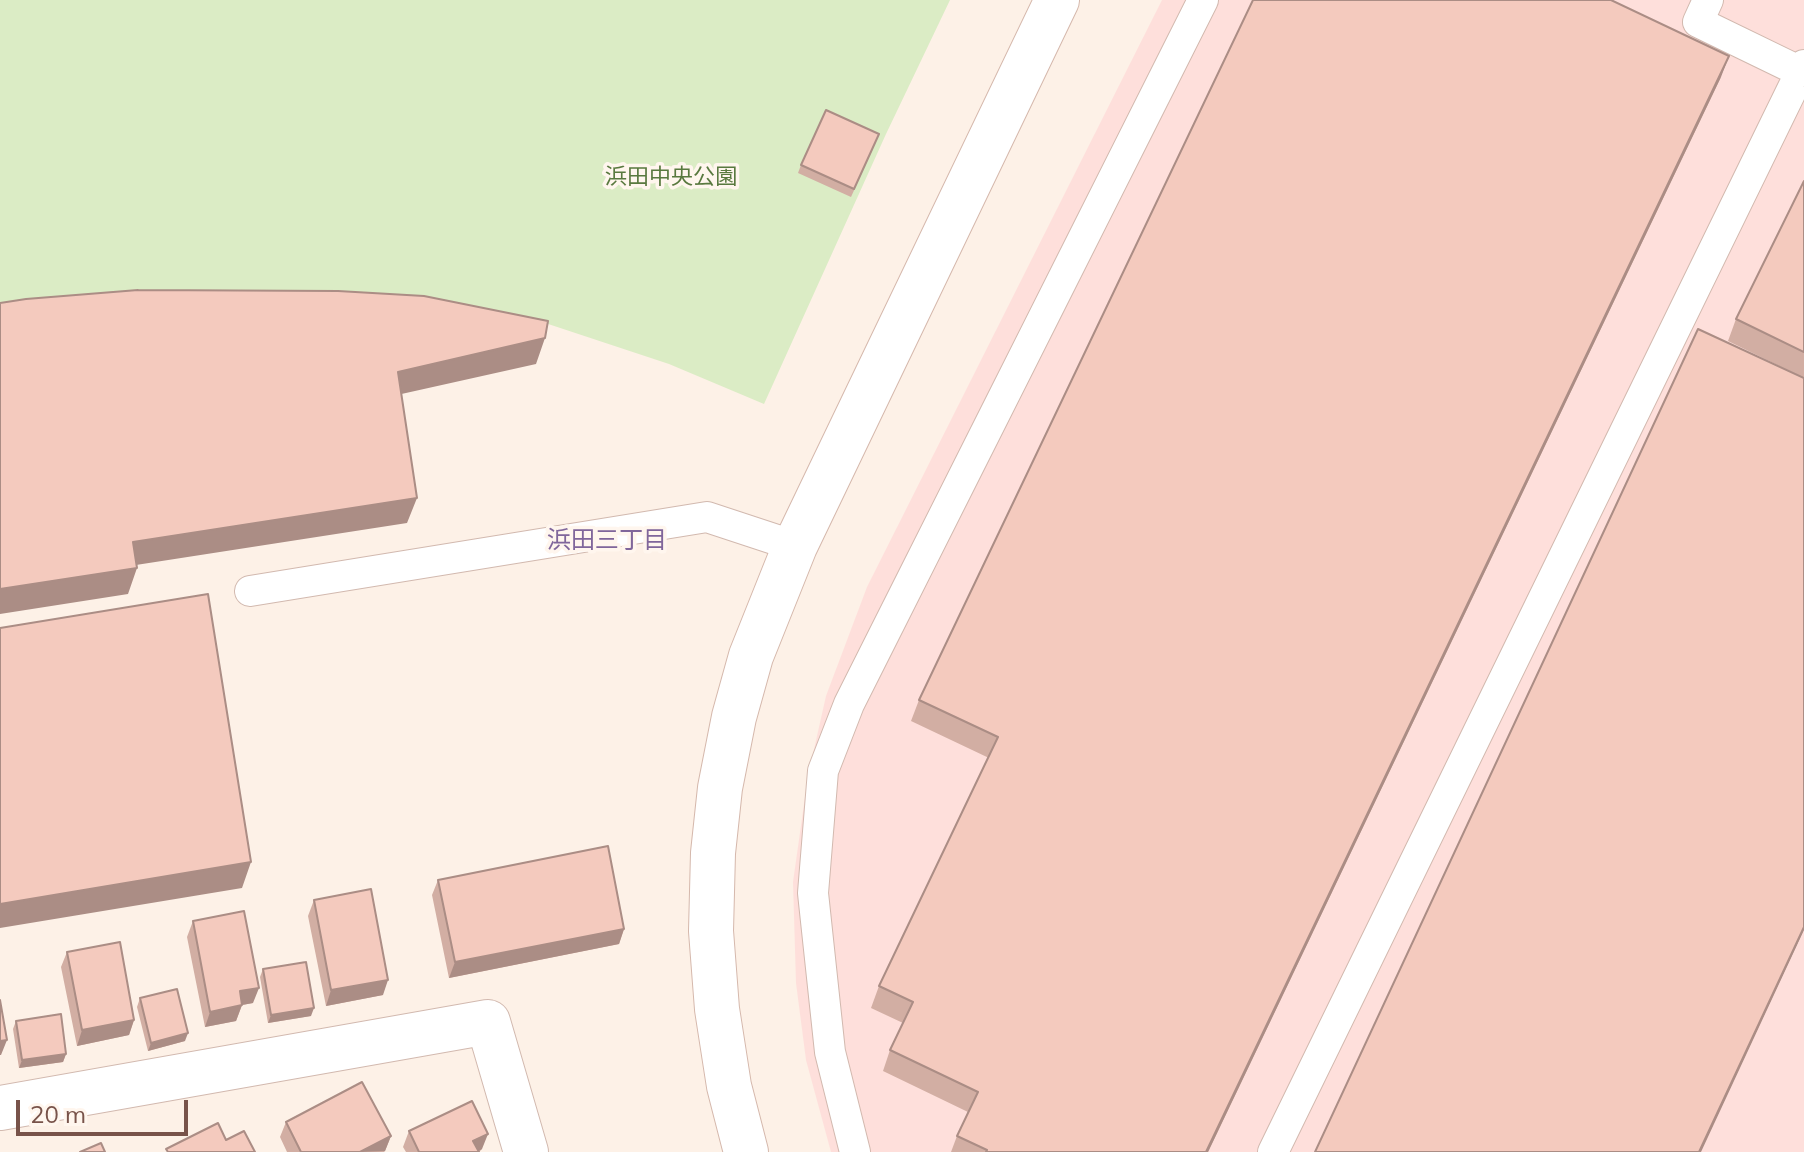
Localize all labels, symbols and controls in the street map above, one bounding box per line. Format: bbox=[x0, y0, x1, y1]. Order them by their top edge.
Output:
park label: 浜田中央公園 bbox=[605, 164, 737, 190]
district label: 浜田三丁目 bbox=[547, 527, 667, 555]
scale bar bbox=[20, 1084, 192, 1134]
text: 20 m bbox=[30, 1099, 86, 1129]

